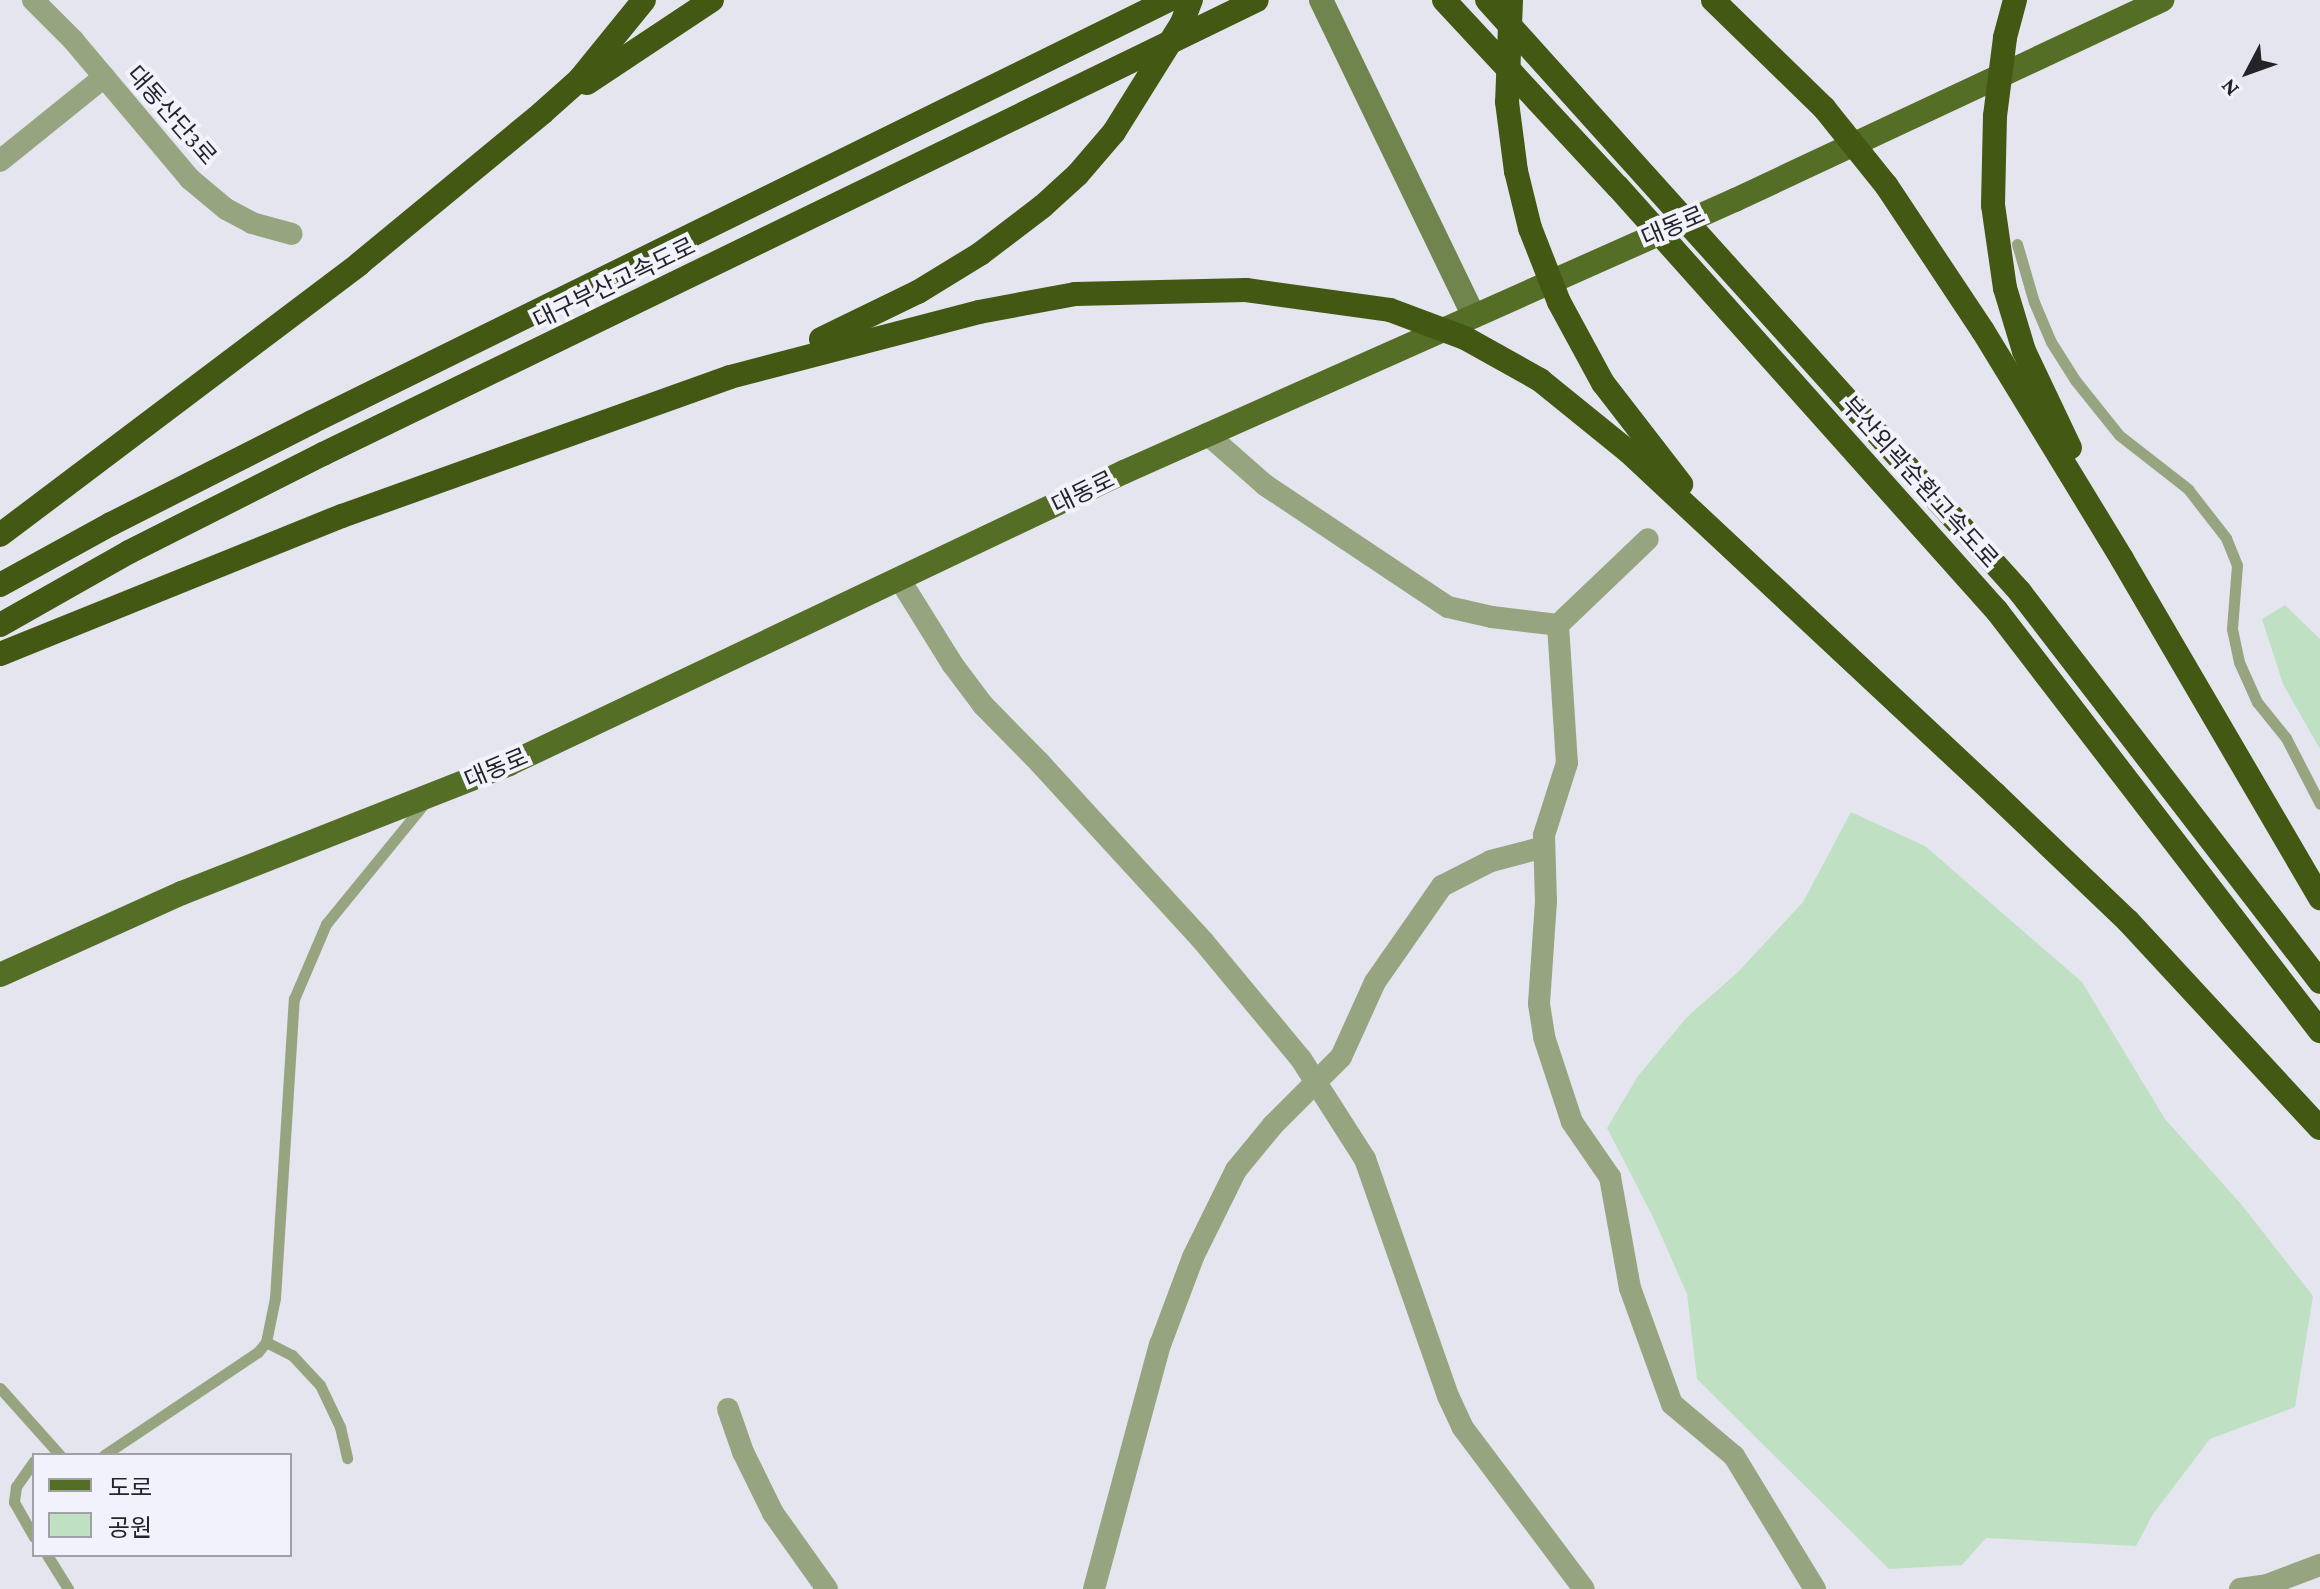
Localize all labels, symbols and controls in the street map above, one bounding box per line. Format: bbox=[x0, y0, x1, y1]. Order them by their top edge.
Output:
north arrow bbox=[2208, 32, 2288, 112]
street label: 대동산단3로 bbox=[121, 60, 223, 170]
text: N bbox=[2215, 74, 2244, 102]
street label: 대동로 bbox=[1637, 200, 1709, 252]
street label: 대구부산고속도로 bbox=[528, 231, 700, 335]
street label: 부산외곽순환고속도로 bbox=[1835, 390, 2005, 574]
street label: 대동로 bbox=[1047, 465, 1119, 519]
street label: 대동로 bbox=[460, 742, 532, 794]
legend bbox=[32, 1453, 292, 1557]
text: 도로 bbox=[108, 1474, 152, 1501]
text: 공원 bbox=[108, 1514, 152, 1541]

